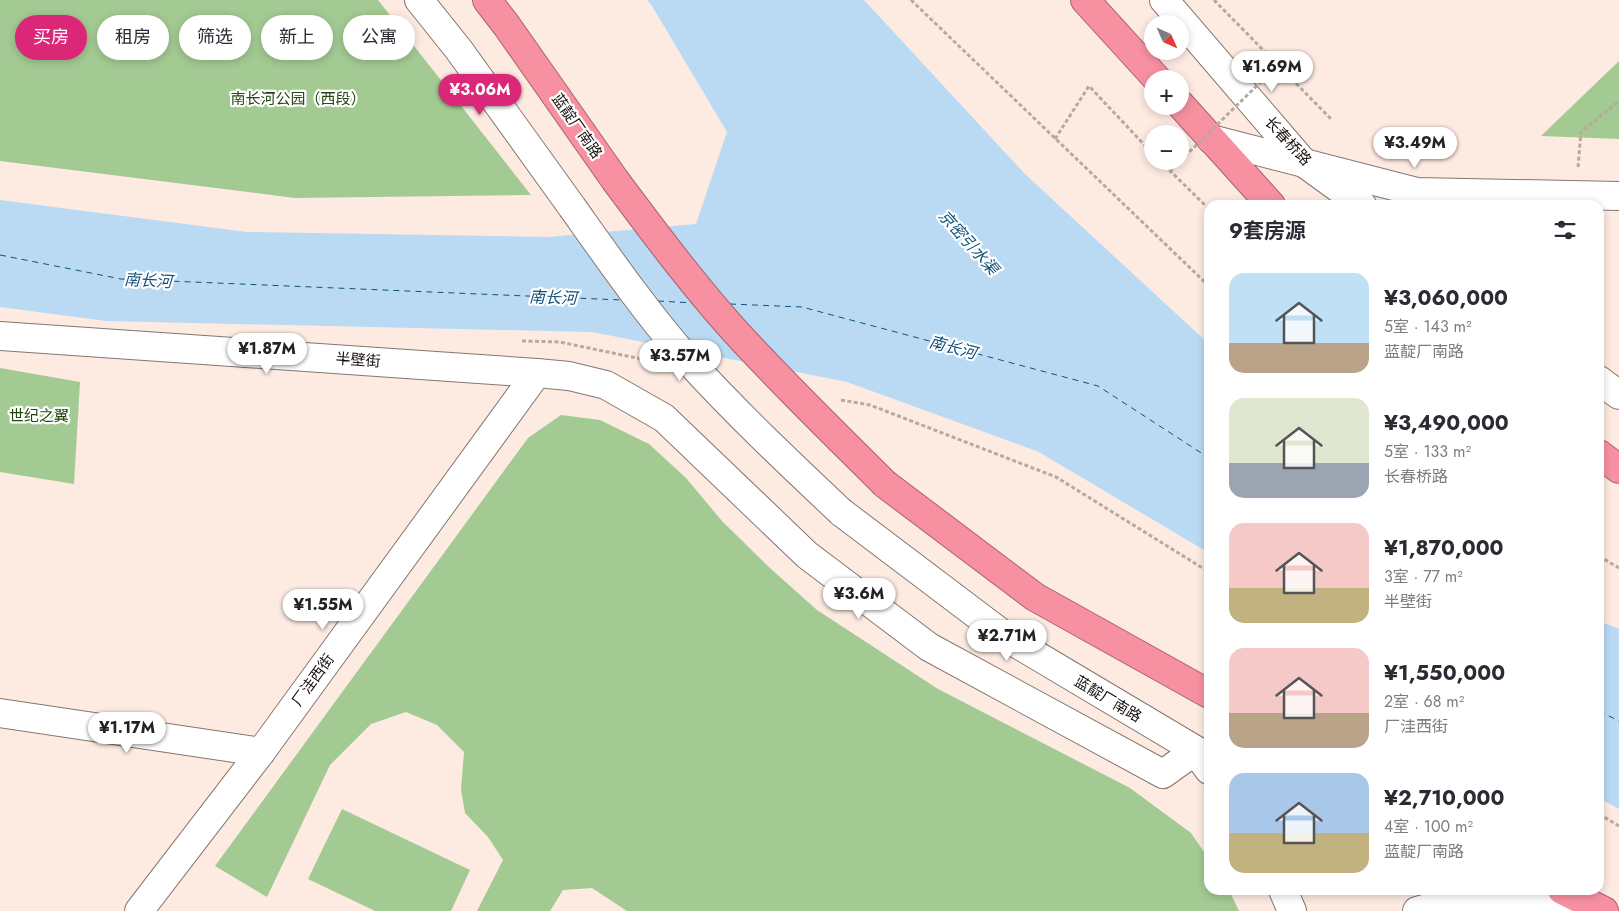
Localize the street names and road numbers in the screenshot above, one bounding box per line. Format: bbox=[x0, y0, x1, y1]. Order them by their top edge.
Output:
street label: 蓝靛厂南路 bbox=[546, 89, 608, 163]
street label: 长春桥路 bbox=[1259, 112, 1317, 170]
street label: 半壁街 bbox=[335, 347, 381, 373]
street label: 厂洼西街 bbox=[286, 649, 340, 711]
street label: 蓝靛厂南路 bbox=[1070, 670, 1146, 728]

